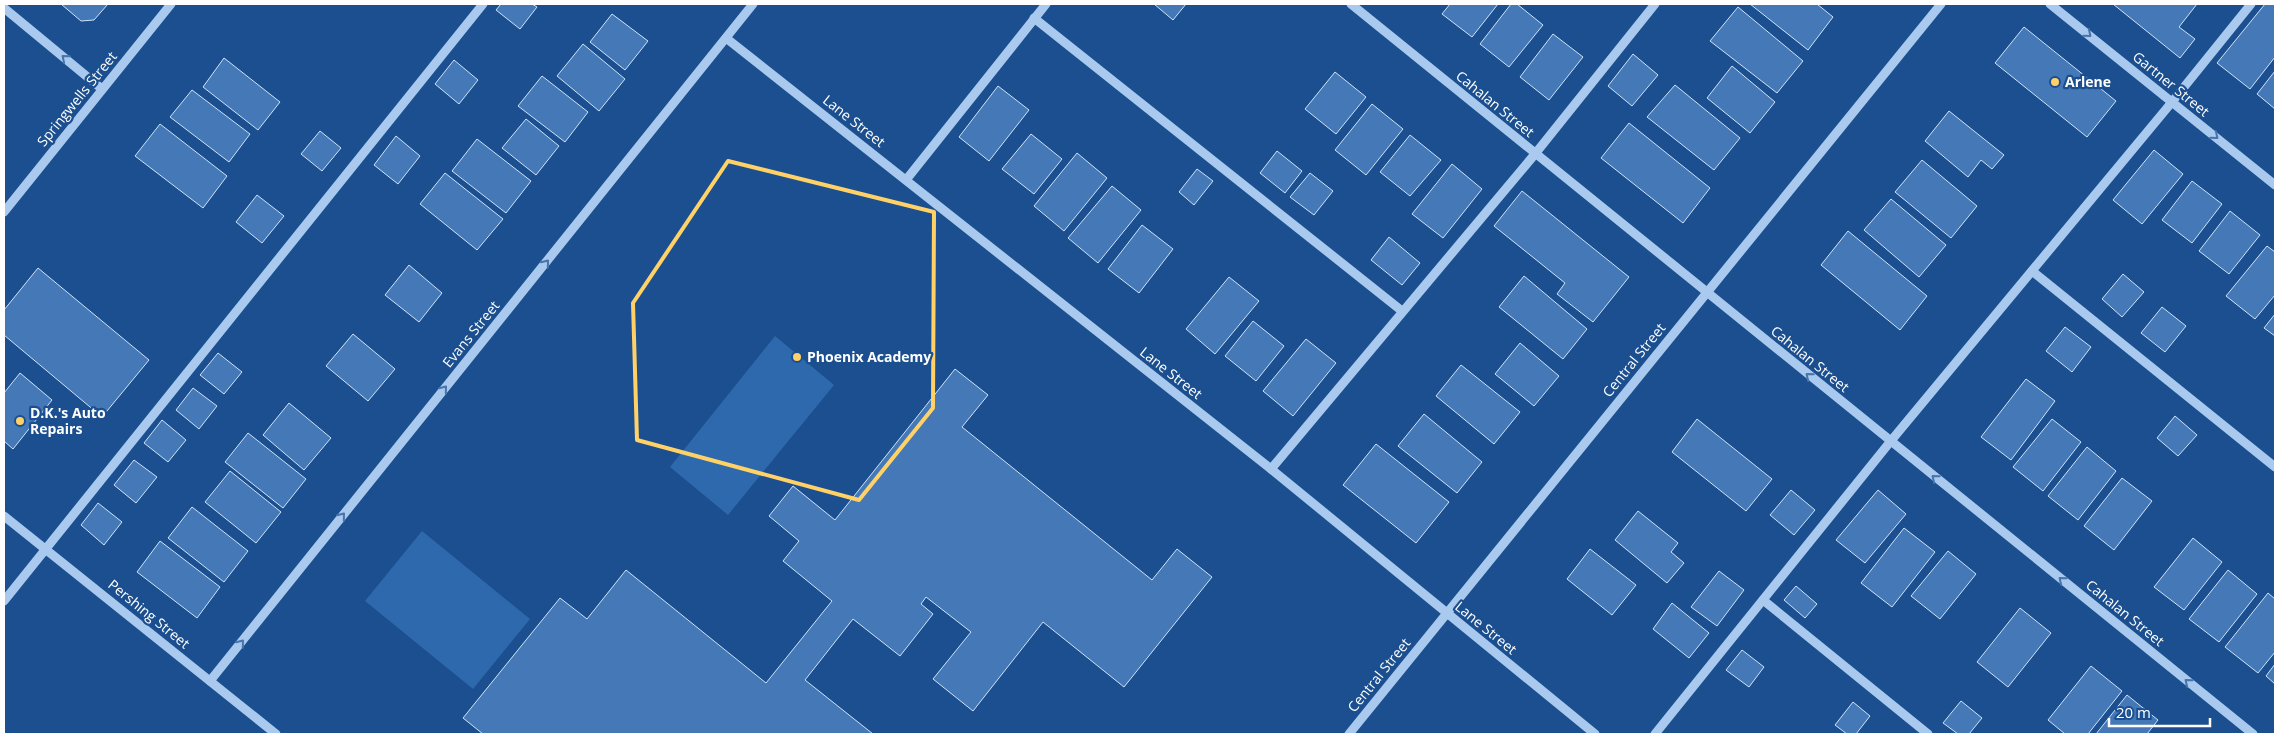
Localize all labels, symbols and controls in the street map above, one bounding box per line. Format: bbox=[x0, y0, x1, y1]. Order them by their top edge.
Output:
one-way arrow bbox=[2082, 29, 2091, 37]
street label: Springwells Street bbox=[32, 47, 121, 150]
street label: Gartner Street bbox=[2129, 47, 2214, 120]
one-way arrow bbox=[62, 56, 71, 64]
street label: Cahalan Street bbox=[1452, 66, 1538, 141]
place label: Arlene bbox=[2065, 72, 2111, 91]
marker: Arlene bbox=[2049, 76, 2061, 88]
street label: Lane Street bbox=[819, 90, 889, 151]
one-way arrow bbox=[2209, 131, 2218, 140]
one-way arrow bbox=[540, 259, 549, 268]
street label: Evans Street bbox=[438, 296, 503, 371]
street label: Central Street bbox=[1598, 319, 1669, 401]
street label: Cahalan Street bbox=[1767, 321, 1853, 396]
street label: Lane Street bbox=[1136, 342, 1206, 403]
place label: Phoenix Academy bbox=[807, 347, 931, 366]
marker: Phoenix Academy bbox=[791, 351, 803, 363]
one-way arrow bbox=[1805, 372, 1814, 381]
one-way arrow bbox=[438, 386, 447, 395]
place label: D.K.'s Auto Repairs bbox=[30, 403, 106, 438]
marker: D.K.'s Auto Repairs bbox=[14, 415, 26, 427]
one-way arrow bbox=[1932, 475, 1941, 483]
one-way arrow bbox=[337, 513, 345, 522]
street label: Pershing Street bbox=[105, 575, 194, 652]
street label: Cahalan Street bbox=[2082, 575, 2168, 650]
one-way arrow bbox=[2058, 576, 2067, 585]
street label: Lane Street bbox=[1451, 597, 1521, 658]
street label: Central Street bbox=[1343, 634, 1414, 716]
one-way arrow bbox=[235, 640, 243, 649]
one-way arrow bbox=[2185, 679, 2194, 687]
scale bar bbox=[2109, 696, 2210, 728]
text: 20 m bbox=[2116, 702, 2151, 722]

